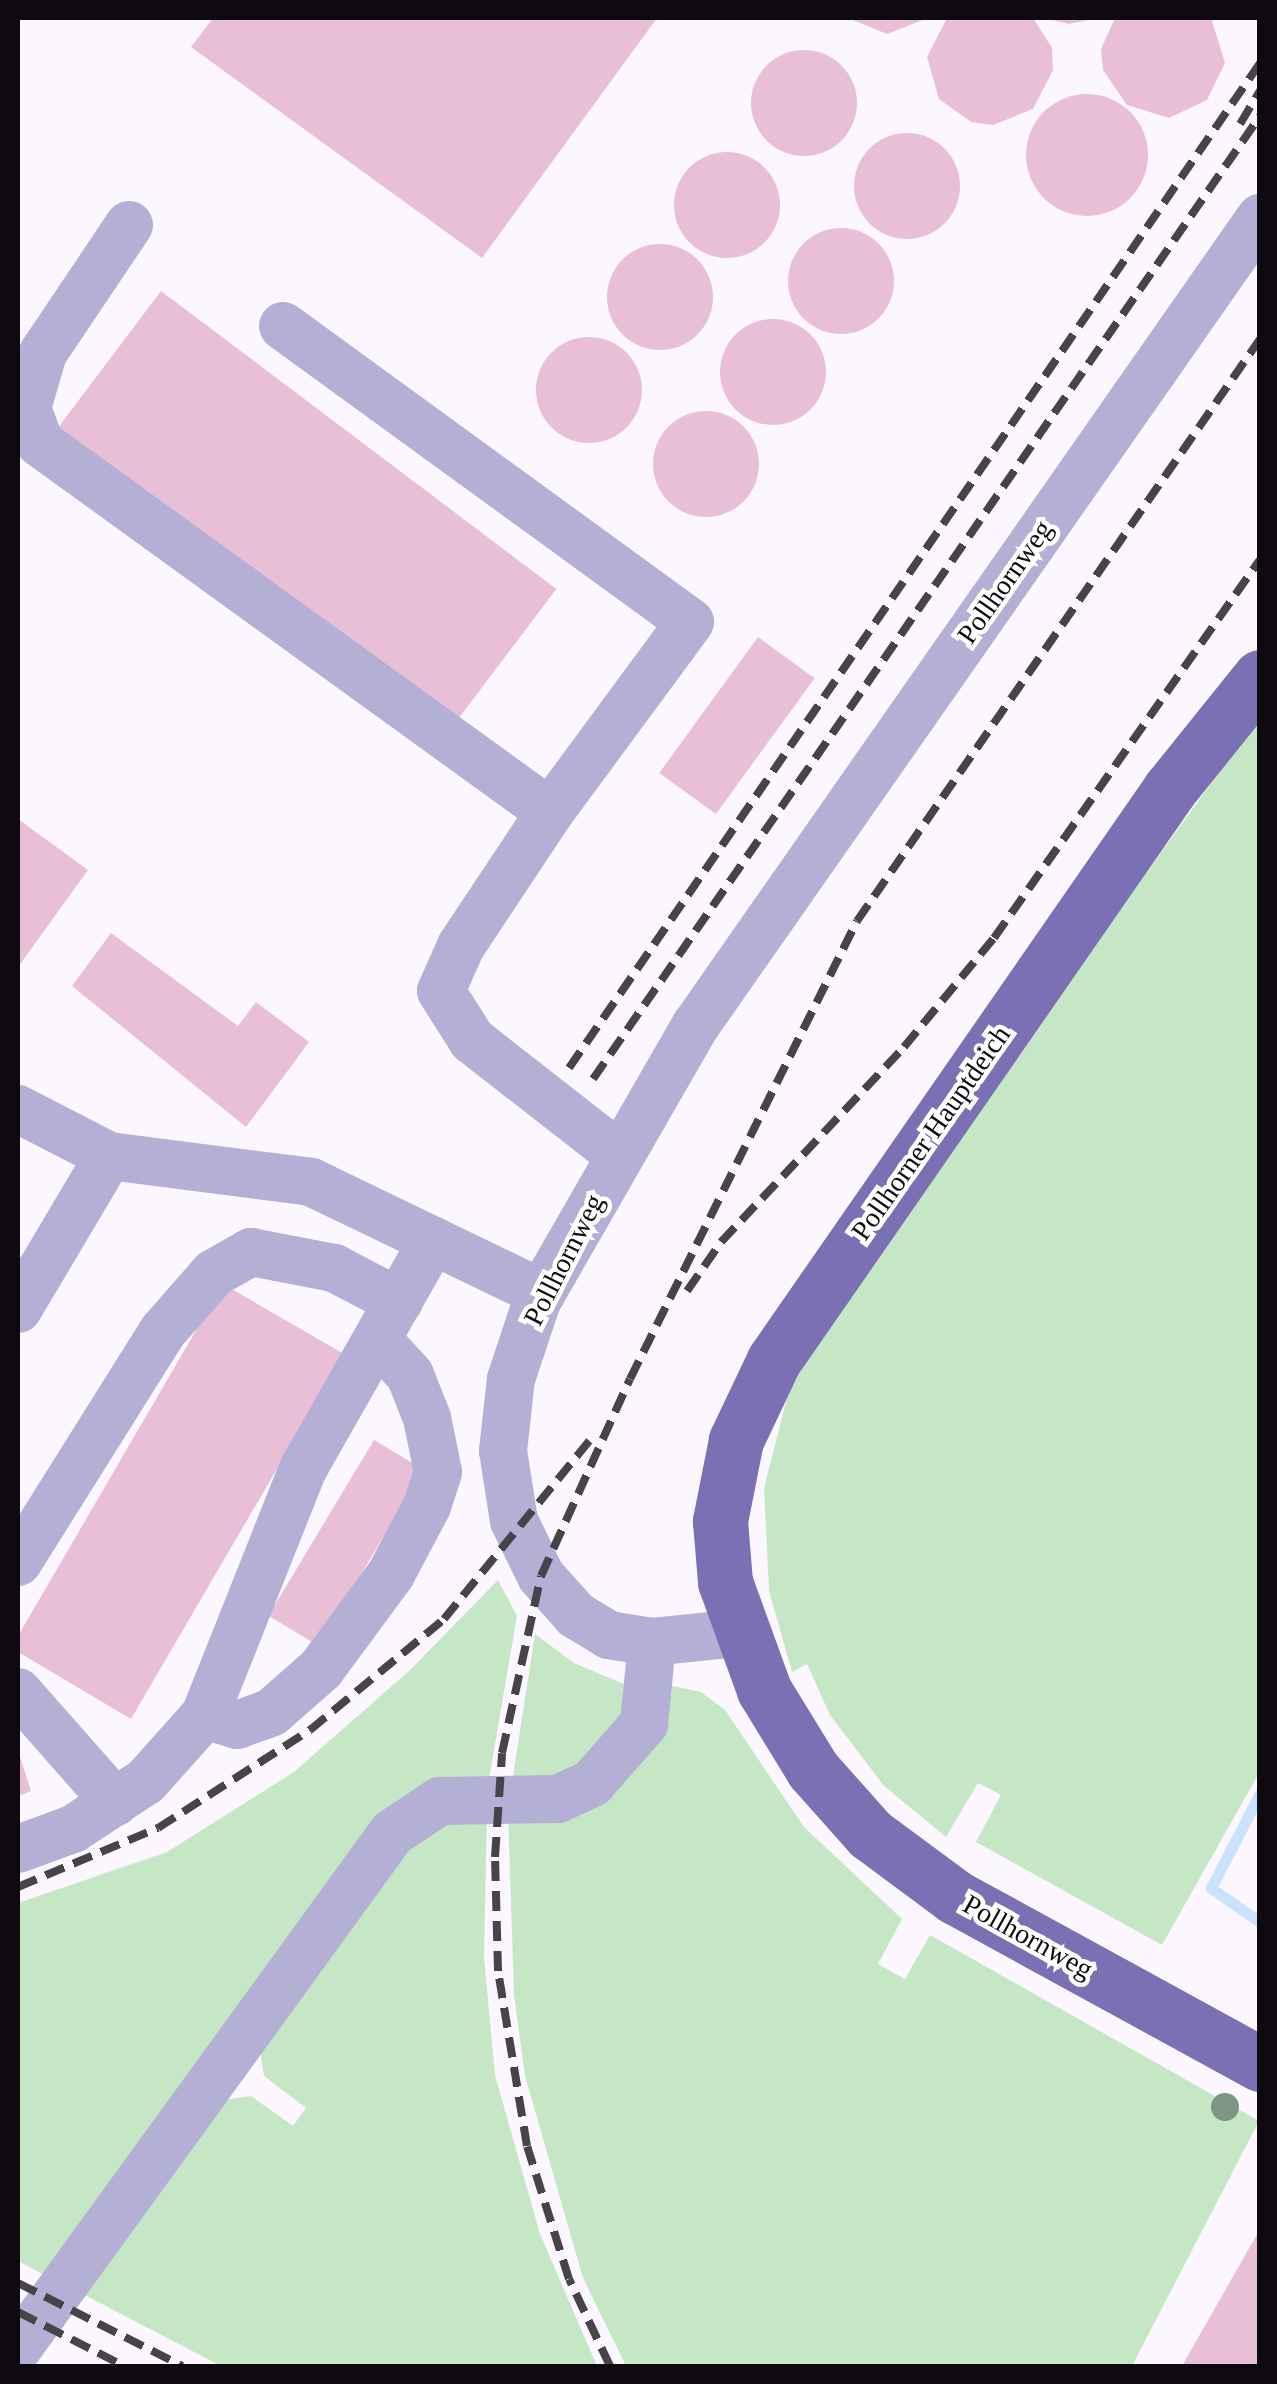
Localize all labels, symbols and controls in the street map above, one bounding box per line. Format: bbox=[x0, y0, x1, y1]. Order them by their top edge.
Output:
street label: Pollhornweg bbox=[950, 514, 1060, 650]
street label: Pollhorner Hauptdeich bbox=[844, 1019, 1018, 1247]
street label: Pollhornweg bbox=[517, 1189, 611, 1331]
street label: Pollhornweg bbox=[957, 1888, 1099, 1986]

